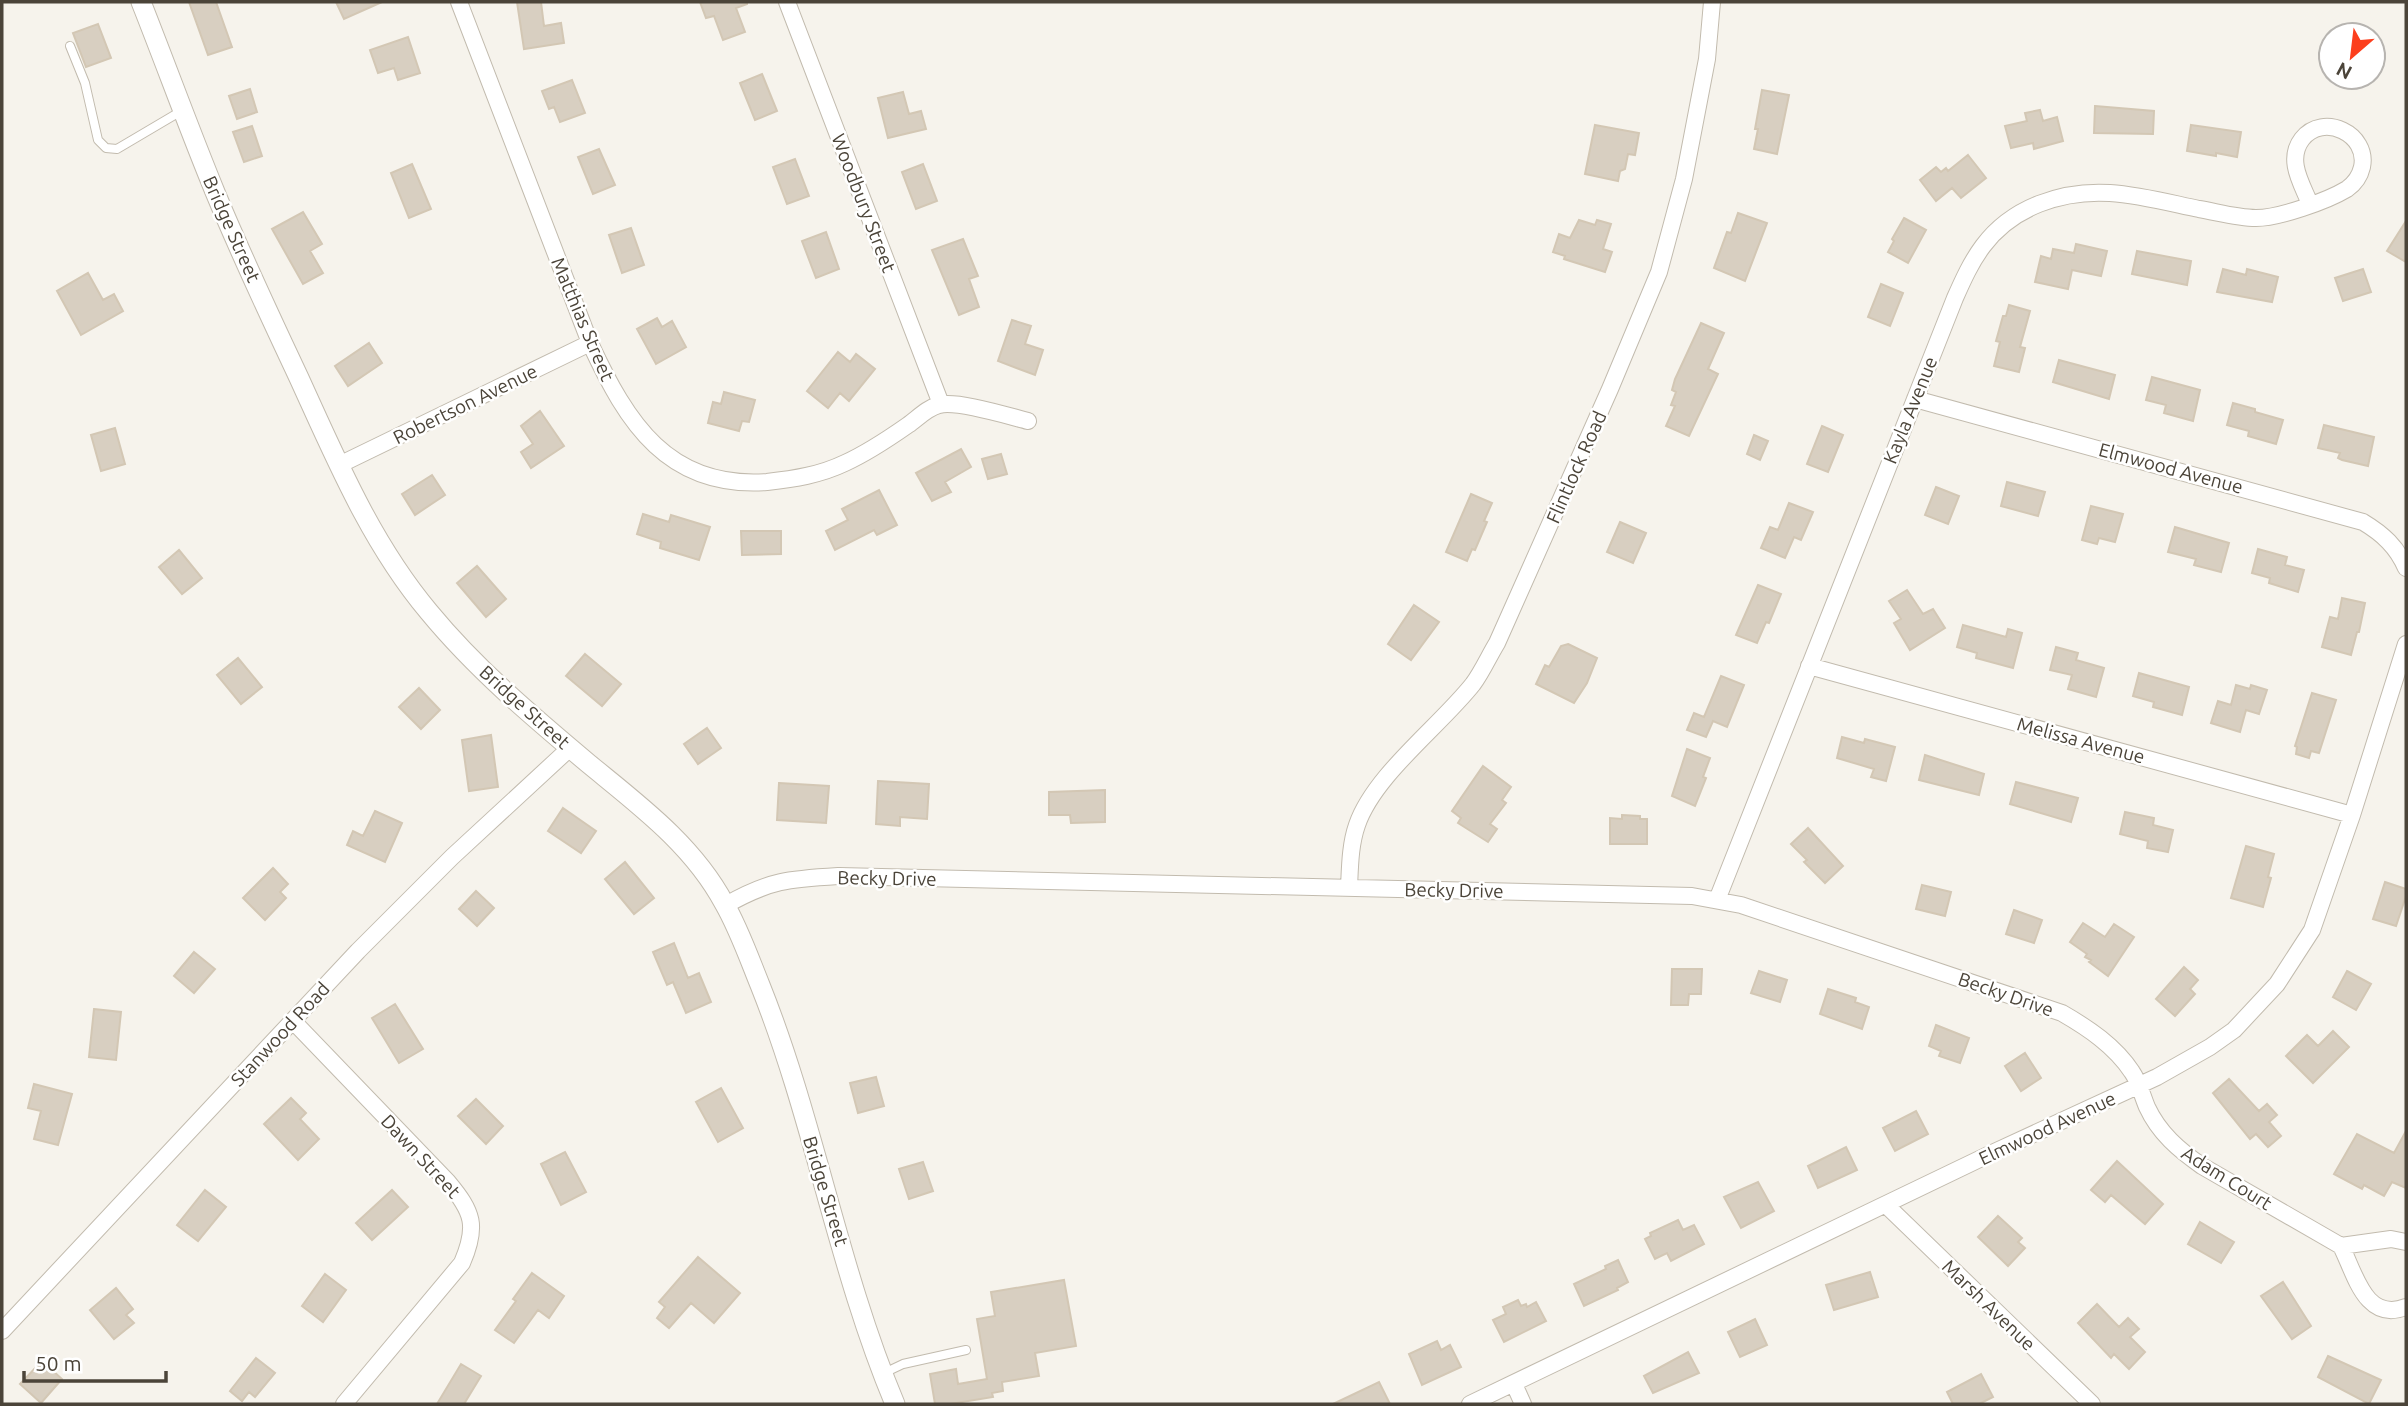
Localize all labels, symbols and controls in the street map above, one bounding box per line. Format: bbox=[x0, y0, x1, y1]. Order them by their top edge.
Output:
north arrow bbox=[2317, 21, 2387, 91]
text: N bbox=[2333, 58, 2355, 84]
street label: Woodbury Street bbox=[827, 131, 901, 276]
street label: Bridge Street bbox=[199, 173, 265, 286]
street label: Matthias Street bbox=[547, 254, 619, 385]
street label: Kayla Avenue bbox=[1879, 353, 1941, 467]
street label: Robertson Avenue bbox=[389, 360, 541, 448]
street label: Flintlock Road bbox=[1541, 407, 1611, 527]
street label: Elmwood Avenue bbox=[2096, 438, 2246, 498]
street label: Bridge Street bbox=[475, 661, 575, 754]
street label: Melissa Avenue bbox=[2015, 712, 2147, 768]
street label: Becky Drive bbox=[837, 866, 937, 890]
street label: Becky Drive bbox=[1404, 878, 1504, 902]
street label: Becky Drive bbox=[1955, 967, 2057, 1021]
street label: Stanwood Road bbox=[226, 977, 334, 1091]
street label: Elmwood Avenue bbox=[1975, 1087, 2119, 1169]
street label: Dawn Street bbox=[377, 1110, 466, 1203]
street label: Bridge Street bbox=[799, 1133, 853, 1249]
street label: Adam Court bbox=[2178, 1142, 2277, 1215]
street label: Marsh Avenue bbox=[1938, 1255, 2040, 1355]
scale bar bbox=[24, 1340, 166, 1384]
text: 50 m bbox=[35, 1351, 82, 1375]

